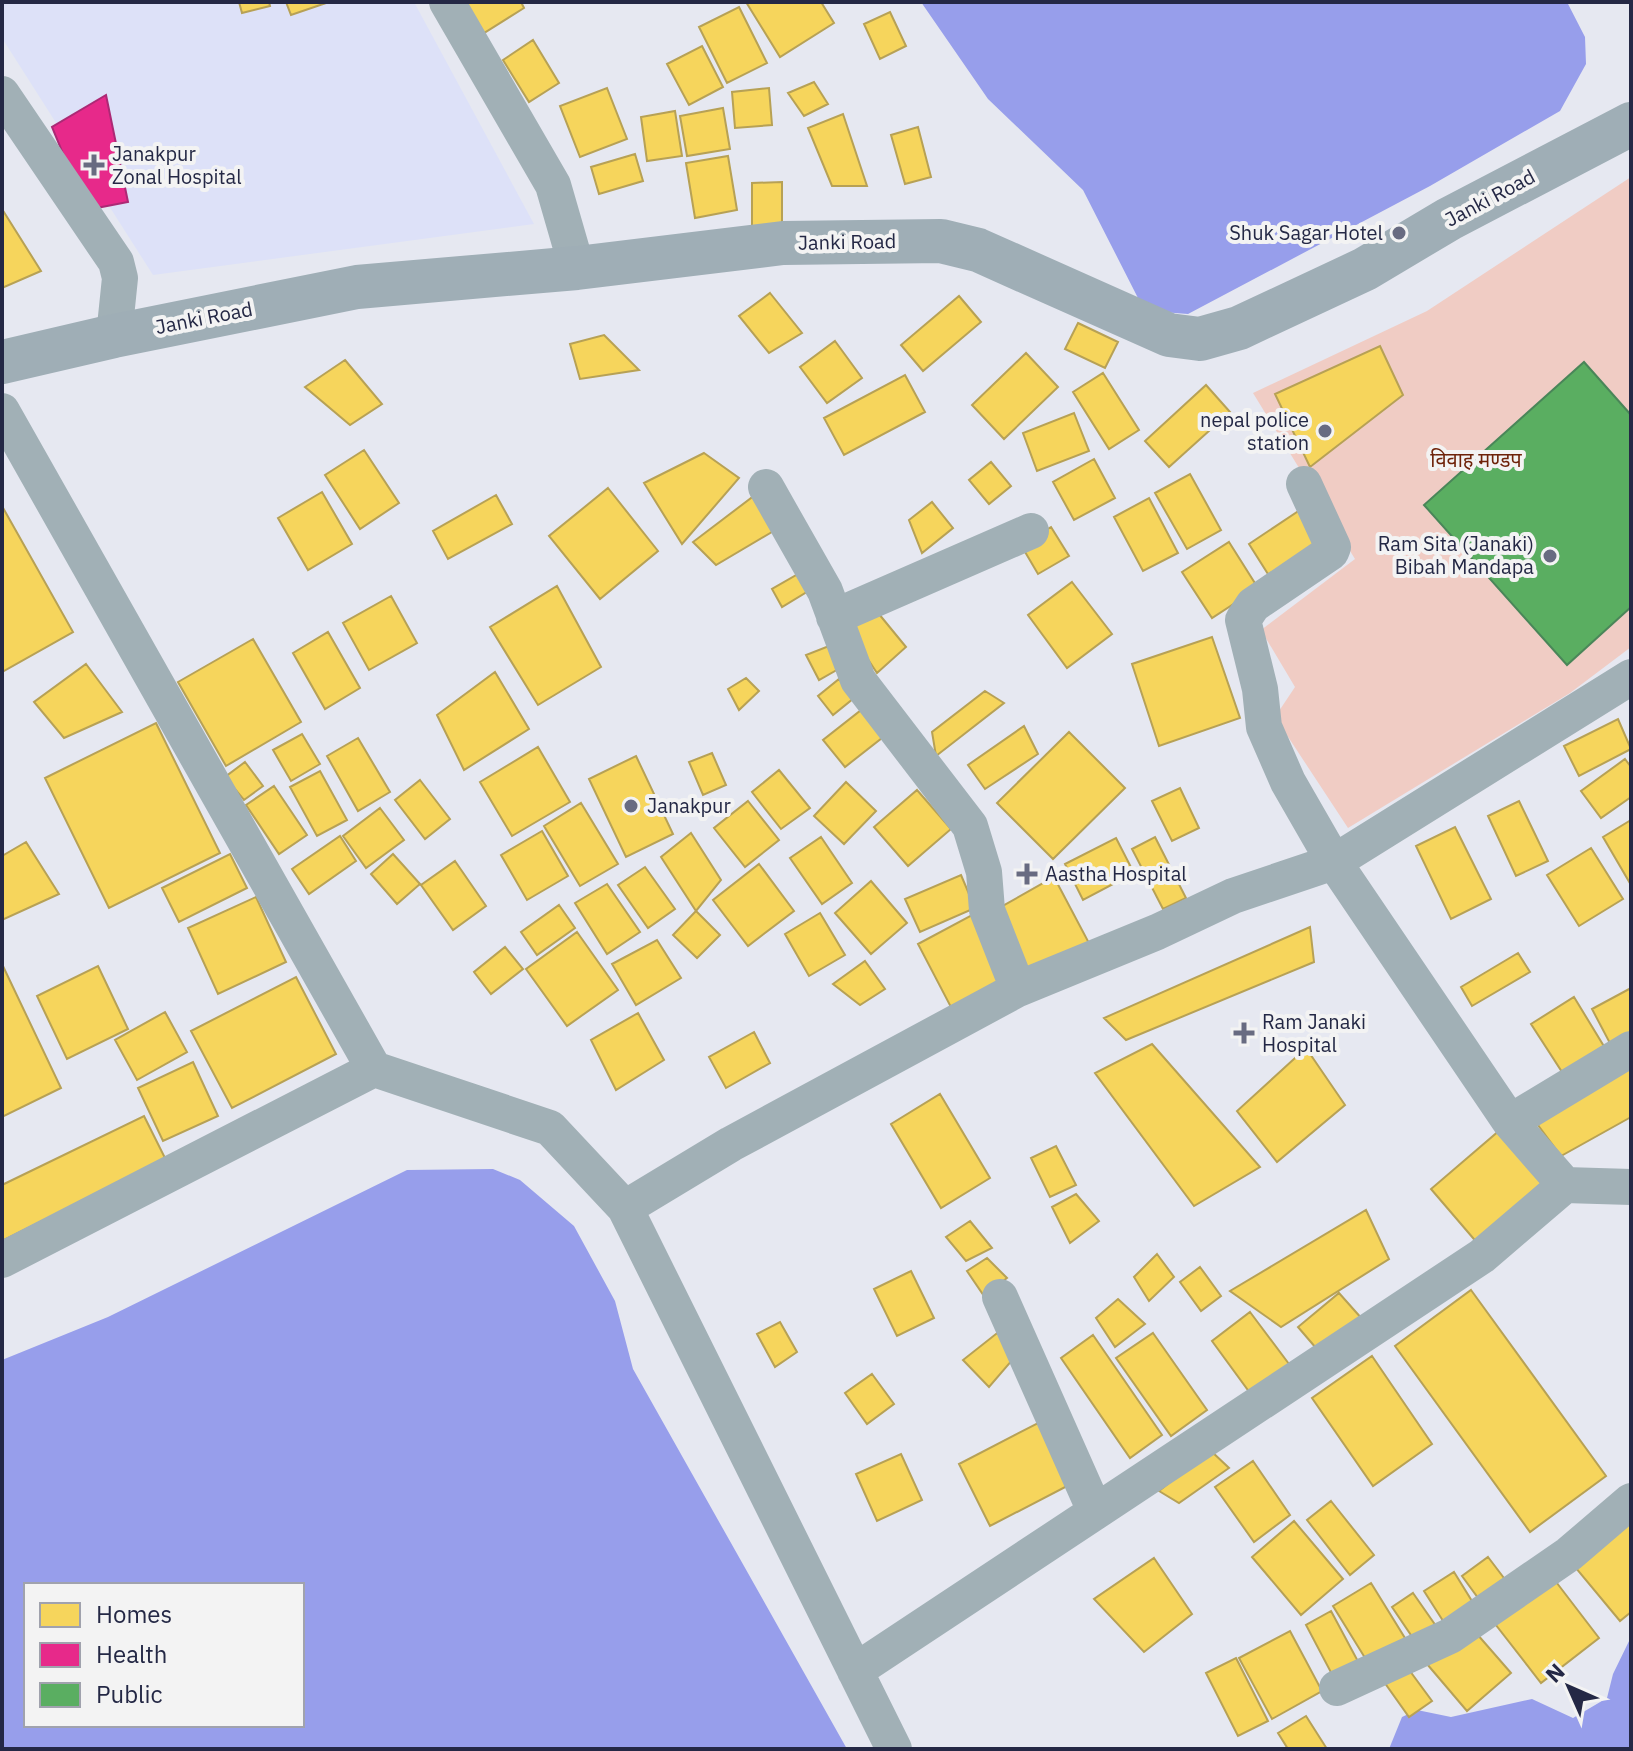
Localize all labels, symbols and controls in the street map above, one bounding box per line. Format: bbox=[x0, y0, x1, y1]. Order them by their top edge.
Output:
place label: Janakpur Zonal Hospital bbox=[112, 140, 242, 190]
marker: Janakpur Zonal Hospital bbox=[83, 154, 105, 176]
street label: Janki Road bbox=[1440, 163, 1540, 233]
place label: Shuk Sagar Hotel bbox=[1229, 219, 1383, 246]
marker: Shuk Sagar Hotel bbox=[1390, 224, 1408, 242]
street label: Janki Road bbox=[798, 227, 896, 256]
street label: Janki Road bbox=[153, 295, 255, 340]
place label: nepal police station bbox=[1200, 406, 1309, 456]
marker: nepal police station bbox=[1316, 422, 1334, 440]
park label: विवाह मण्डप bbox=[1430, 446, 1522, 473]
place label: Ram Sita (Janaki) Bibah Mandapa bbox=[1378, 530, 1534, 580]
marker: Ram Sita (Janaki) Bibah Mandapa bbox=[1541, 547, 1559, 565]
place label: Janakpur bbox=[647, 792, 731, 819]
marker: Janakpur bbox=[622, 797, 640, 815]
place label: Aastha Hospital bbox=[1045, 860, 1187, 887]
marker: Aastha Hospital bbox=[1016, 863, 1038, 885]
place label: Ram Janaki Hospital bbox=[1262, 1008, 1366, 1058]
marker: Ram Janaki Hospital bbox=[1233, 1022, 1255, 1044]
legend bbox=[24, 1583, 304, 1727]
text: Homes bbox=[96, 1598, 172, 1630]
text: Health bbox=[96, 1638, 167, 1670]
north arrow bbox=[1529, 1647, 1609, 1727]
text: N bbox=[1539, 1657, 1570, 1688]
text: Public bbox=[96, 1678, 163, 1710]

